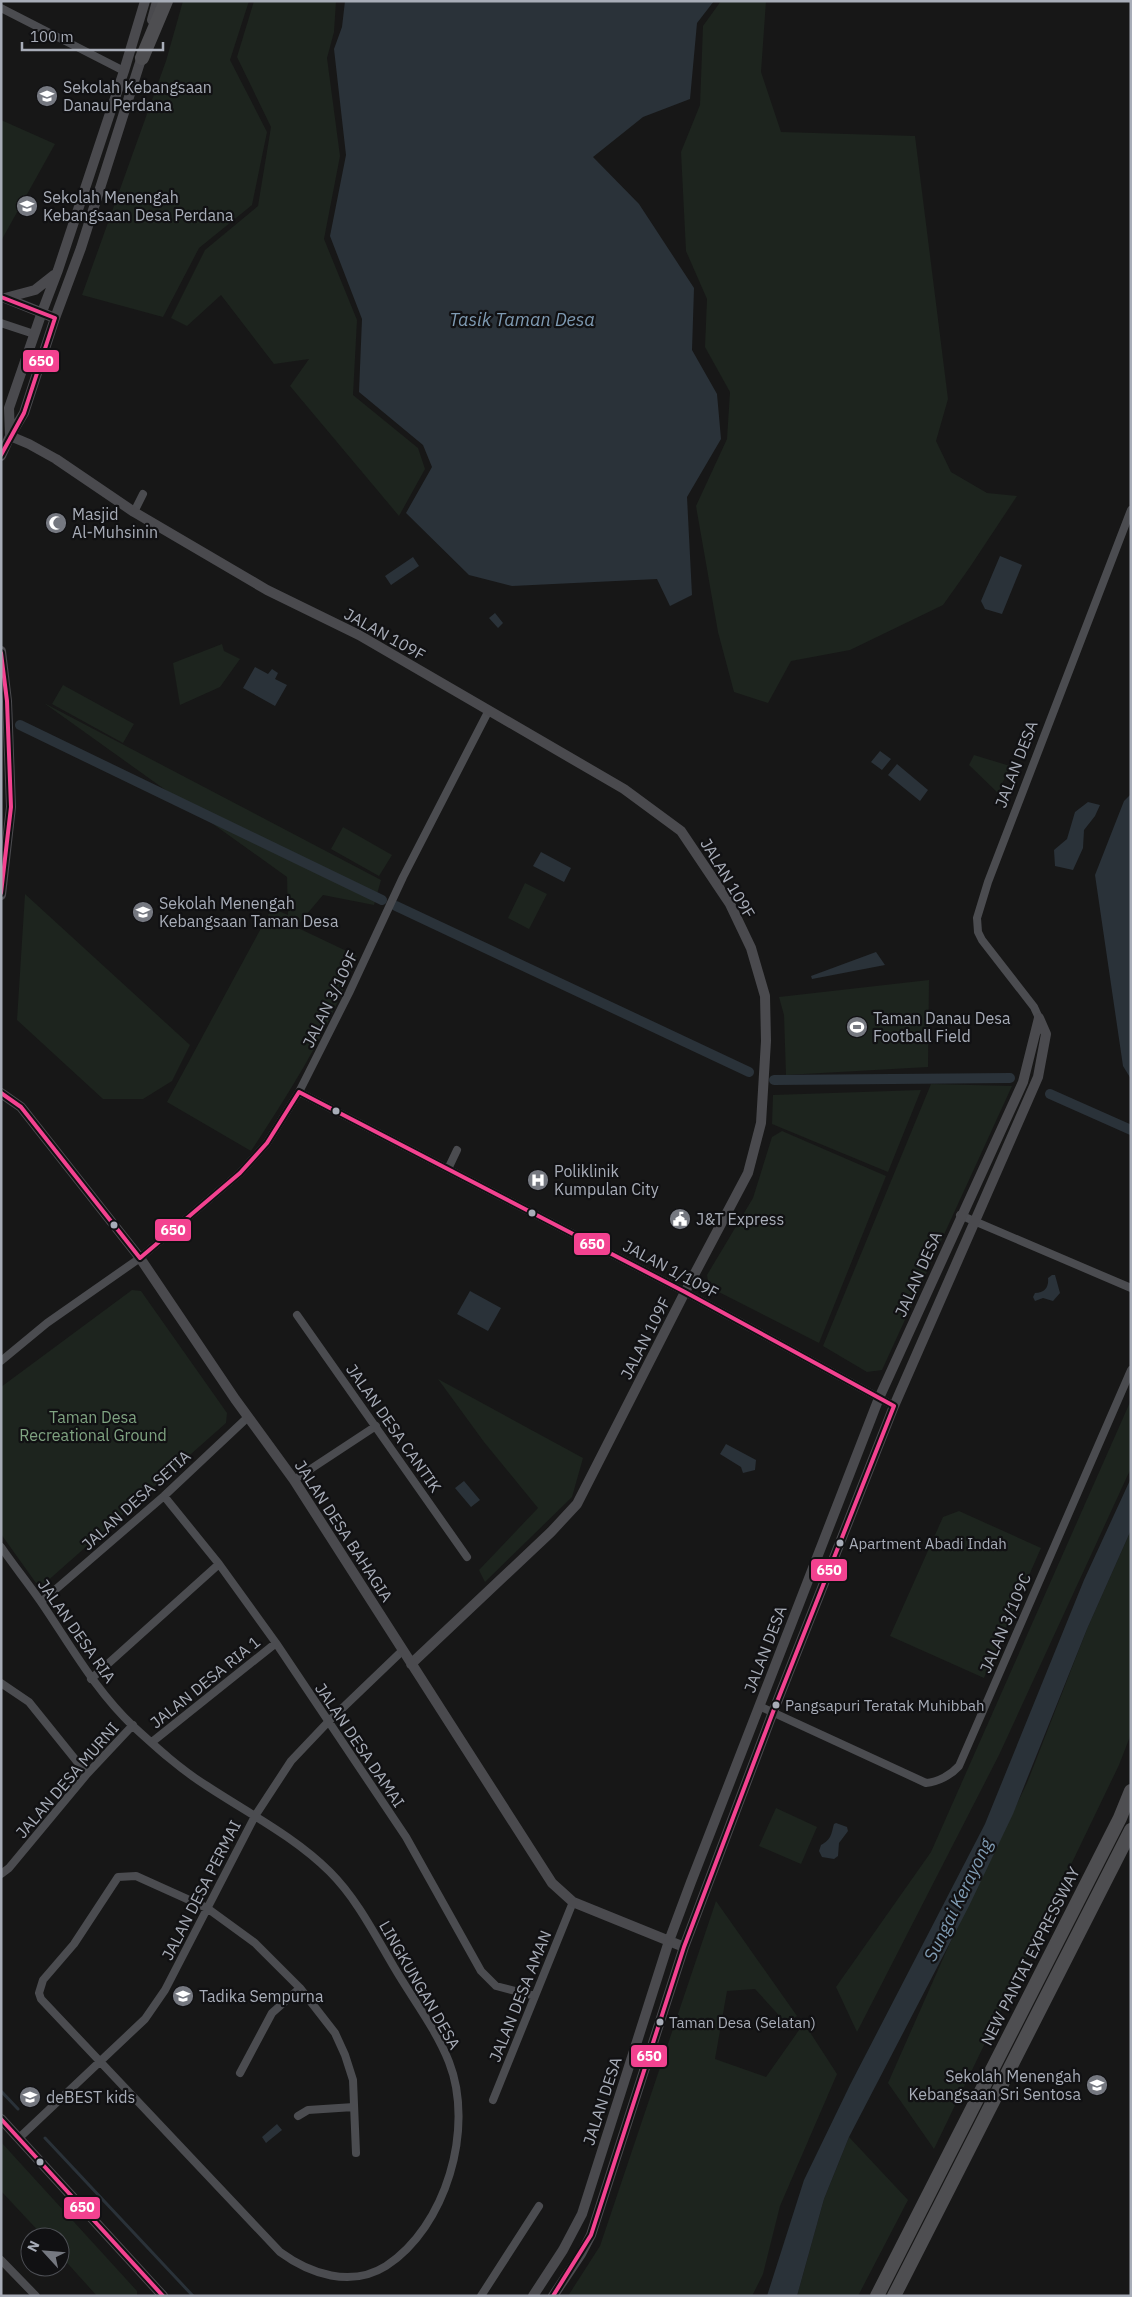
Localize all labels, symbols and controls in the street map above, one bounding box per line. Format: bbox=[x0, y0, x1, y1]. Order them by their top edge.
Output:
scale bar bbox=[22, 20, 164, 52]
text: 100 m bbox=[30, 27, 74, 46]
place label: Sekolah Kebangsaan Danau Perdana bbox=[63, 77, 212, 115]
school or university icon: Sekolah Kebangsaan Danau Perdana bbox=[35, 84, 59, 108]
place label: Sekolah Menengah Kebangsaan Desa Perdana bbox=[43, 187, 234, 225]
school or university icon: Sekolah Menengah Kebangsaan Desa Perdana bbox=[15, 194, 39, 218]
water label: Tasik Taman Desa bbox=[449, 308, 595, 331]
line badge: 650 bbox=[22, 349, 60, 373]
text: 650 bbox=[28, 352, 54, 370]
place label: Masjid Al-Muhsinin bbox=[72, 504, 158, 542]
mosque icon: Masjid Al-Muhsinin bbox=[44, 511, 68, 535]
street label: JALAN 109F bbox=[341, 604, 429, 665]
street label: JALAN DESA bbox=[990, 718, 1042, 810]
street label: JALAN 109F bbox=[696, 834, 760, 922]
place label: Sekolah Menengah Kebangsaan Taman Desa bbox=[159, 893, 339, 931]
school or university icon: Sekolah Menengah Kebangsaan Taman Desa bbox=[131, 900, 155, 924]
street label: JALAN 3/109F bbox=[298, 947, 362, 1051]
place label: Taman Danau Desa Football Field bbox=[873, 1008, 1011, 1046]
sports icon: Taman Danau Desa Football Field bbox=[845, 1015, 869, 1039]
unlabelled marker bbox=[331, 1106, 341, 1116]
place label: Poliklinik Kumpulan City bbox=[554, 1161, 659, 1199]
hospital icon: Poliklinik Kumpulan City bbox=[526, 1168, 550, 1192]
public building icon: J&T Express bbox=[668, 1207, 692, 1231]
unlabelled marker bbox=[527, 1208, 537, 1218]
place label: J&T Express bbox=[696, 1209, 784, 1229]
line badge: 650 bbox=[154, 1218, 192, 1242]
unlabelled marker bbox=[109, 1220, 119, 1230]
text: 650 bbox=[160, 1221, 186, 1239]
street label: JALAN DESA bbox=[890, 1228, 946, 1320]
line badge: 650 bbox=[573, 1232, 611, 1256]
text: 650 bbox=[579, 1235, 605, 1253]
street label: JALAN 1/109F bbox=[620, 1235, 722, 1303]
street label: JALAN 109F bbox=[616, 1293, 674, 1383]
street label: JALAN DESA CANTIK bbox=[342, 1360, 446, 1496]
park label: Taman Desa Recreational Ground bbox=[19, 1407, 167, 1445]
street label: JALAN DESA SETIA bbox=[77, 1446, 195, 1554]
street label: JALAN DESA BAHAGIA bbox=[291, 1456, 397, 1606]
place label: Apartment Abadi Indah bbox=[849, 1534, 1007, 1553]
marker: Apartment Abadi Indah bbox=[835, 1538, 845, 1548]
line badge: 650 bbox=[810, 1558, 848, 1582]
text: 650 bbox=[816, 1561, 842, 1579]
street label: JALAN 3/109C bbox=[975, 1570, 1035, 1676]
street label: JALAN DESA RIA bbox=[34, 1575, 120, 1687]
street label: JALAN DESA bbox=[739, 1603, 791, 1695]
street label: JALAN DESA RIA 1 bbox=[146, 1632, 264, 1732]
street label: JALAN DESA DAMAI bbox=[311, 1679, 409, 1811]
place label: Pangsapuri Teratak Muhibbah bbox=[785, 1696, 985, 1715]
marker: Pangsapuri Teratak Muhibbah bbox=[771, 1700, 781, 1710]
street label: JALAN DESA MURNI bbox=[11, 1718, 123, 1842]
street label: JALAN DESA PERMAI bbox=[157, 1817, 245, 1963]
water label: Sungai Kerayong bbox=[918, 1834, 998, 1965]
street label: NEW PANTAI EXPRESSWAY bbox=[976, 1863, 1084, 2049]
street label: LINGKUNGAN DESA bbox=[375, 1917, 465, 2053]
street label: JALAN DESA AMAN bbox=[484, 1927, 556, 2065]
school or university icon: Tadika Sempurna bbox=[171, 1984, 195, 2008]
place label: Tadika Sempurna bbox=[199, 1986, 324, 2006]
place label: Taman Desa (Selatan) bbox=[669, 2013, 816, 2032]
marker: Taman Desa (Selatan) bbox=[655, 2017, 665, 2027]
line badge: 650 bbox=[630, 2044, 668, 2068]
text: 650 bbox=[636, 2047, 662, 2065]
street label: JALAN DESA bbox=[578, 2054, 626, 2148]
place label: Sekolah Menengah Kebangsaan Sri Sentosa bbox=[908, 2066, 1081, 2104]
school or university icon: Sekolah Menengah Kebangsaan Sri Sentosa bbox=[1085, 2073, 1109, 2097]
school or university icon: deBEST kids bbox=[18, 2085, 42, 2109]
place label: deBEST kids bbox=[46, 2087, 135, 2107]
unlabelled marker bbox=[35, 2157, 45, 2167]
line badge: 650 bbox=[63, 2196, 101, 2220]
text: 650 bbox=[69, 2198, 95, 2216]
north arrow bbox=[20, 2227, 70, 2277]
text: N bbox=[23, 2238, 44, 2255]

